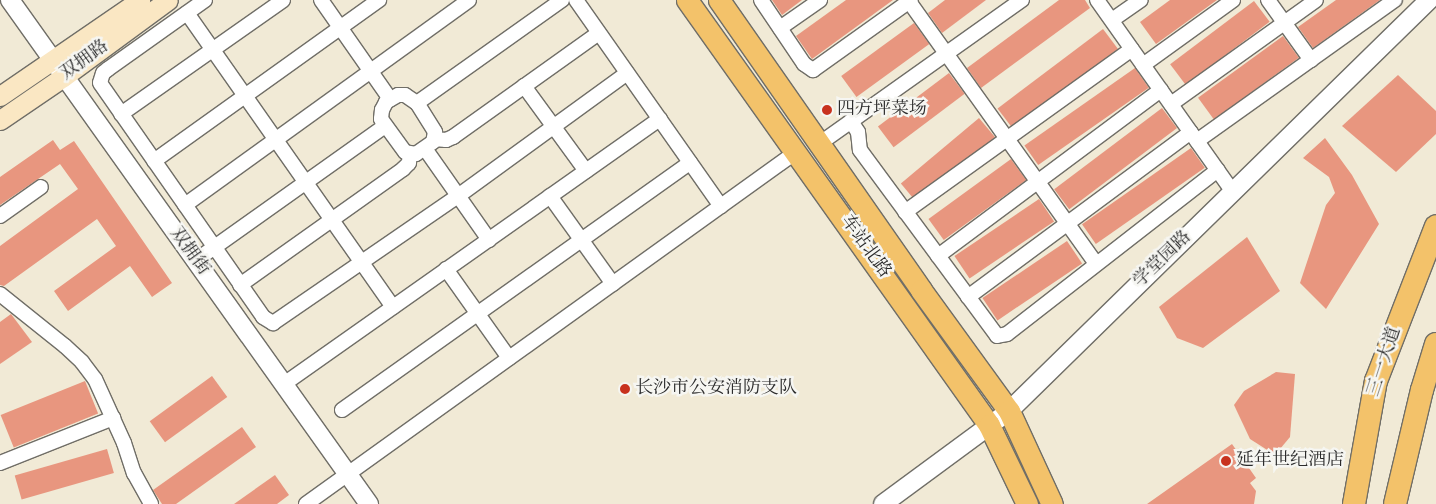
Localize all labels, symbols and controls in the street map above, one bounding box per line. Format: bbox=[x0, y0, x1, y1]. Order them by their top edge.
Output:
street label: 双拥路 bbox=[57, 36, 113, 86]
place label: 四方坪菜场 bbox=[837, 99, 927, 121]
marker: 四方坪菜场 bbox=[821, 104, 833, 116]
street label: 车站北路 bbox=[835, 212, 895, 282]
street label: 双拥街 bbox=[164, 224, 214, 280]
street label: 学堂园路 bbox=[1130, 227, 1196, 293]
street label: 三一大道 bbox=[1364, 324, 1406, 400]
place label: 长沙市公安消防支队 bbox=[635, 378, 797, 400]
marker: 长沙市公安消防支队 bbox=[619, 383, 631, 395]
place label: 延年世纪酒店 bbox=[1236, 450, 1344, 472]
marker: 延年世纪酒店 bbox=[1220, 455, 1232, 467]

